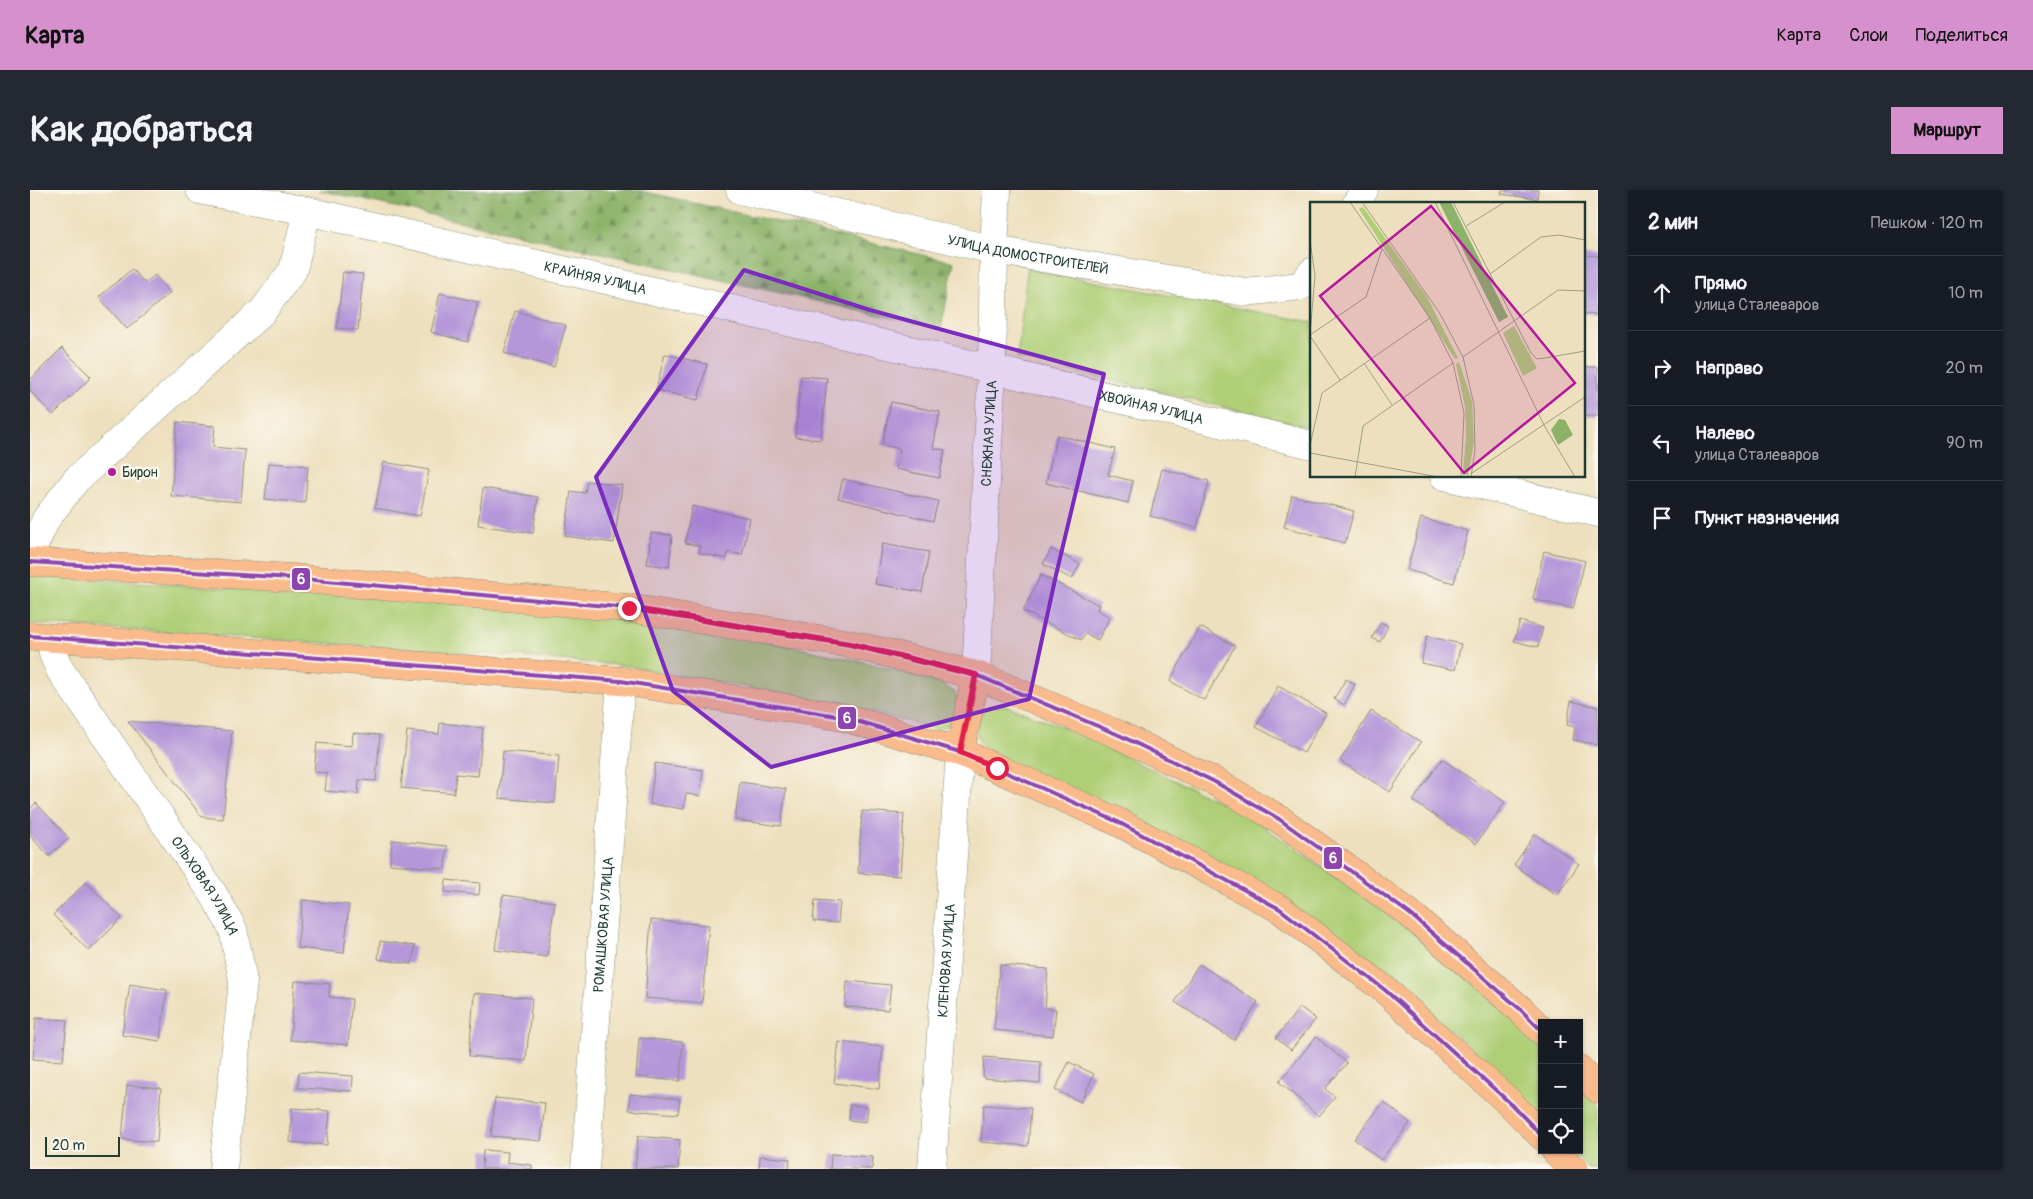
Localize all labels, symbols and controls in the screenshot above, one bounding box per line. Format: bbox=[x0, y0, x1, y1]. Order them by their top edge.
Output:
text: Карта bbox=[25, 21, 84, 50]
text: Карта bbox=[1777, 24, 1821, 47]
text: Слои bbox=[1849, 24, 1887, 47]
text: Поделиться bbox=[1915, 24, 2008, 47]
button: Маршрут bbox=[1891, 107, 2003, 154]
text: Как добраться bbox=[30, 108, 253, 152]
inset map bbox=[1310, 202, 1586, 478]
text: 2 мин bbox=[1648, 209, 1698, 236]
text: Пешком · 120 m bbox=[1871, 213, 1983, 233]
street label: УЛИЦА ДОМОСТРОИТЕЛЕЙ bbox=[945, 231, 1109, 278]
street label: КРАЙНЯЯ УЛИЦА bbox=[542, 258, 648, 298]
text: Прямо bbox=[1695, 271, 1747, 295]
icon: ahead bbox=[1648, 279, 1676, 307]
text: 10 m bbox=[1948, 283, 1983, 303]
text: улица Сталеваров bbox=[1695, 295, 1819, 315]
icon: right bbox=[1648, 354, 1676, 382]
text: Направо bbox=[1695, 356, 1763, 380]
text: 20 m bbox=[1945, 358, 1983, 378]
street label: СНЕЖНАЯ УЛИЦА bbox=[978, 380, 1000, 487]
street label: ХВОЙНАЯ УЛИЦА bbox=[1098, 387, 1205, 428]
text: Налево bbox=[1695, 421, 1755, 445]
icon: left bbox=[1648, 429, 1676, 457]
text: 90 m bbox=[1946, 433, 1983, 453]
text: улица Сталеваров bbox=[1695, 445, 1819, 465]
place label: Бирон bbox=[122, 464, 158, 481]
marker: Бирон bbox=[106, 466, 118, 478]
icon: arrive bbox=[1648, 504, 1676, 532]
text: Пункт назначения bbox=[1695, 506, 1839, 530]
line badge: 6 bbox=[291, 567, 311, 591]
text: 6 bbox=[297, 571, 305, 588]
route end bbox=[618, 597, 641, 620]
line badge: 6 bbox=[837, 706, 857, 730]
text: 6 bbox=[843, 710, 851, 727]
route start bbox=[986, 757, 1009, 780]
street label: ОЛЬХОВАЯ УЛИЦА bbox=[167, 833, 242, 937]
line badge: 6 bbox=[1323, 846, 1343, 870]
text: 6 bbox=[1329, 850, 1337, 867]
street label: РОМАШКОВАЯ УЛИЦА bbox=[590, 856, 617, 993]
street label: КЛЕНОВАЯ УЛИЦА bbox=[934, 903, 959, 1018]
map controls bbox=[1538, 1019, 1583, 1154]
button: + bbox=[1538, 1019, 1583, 1064]
button: − bbox=[1538, 1064, 1583, 1109]
button: locate bbox=[1538, 1109, 1583, 1154]
scale bar bbox=[45, 1134, 120, 1157]
text: 20 m bbox=[52, 1137, 85, 1154]

